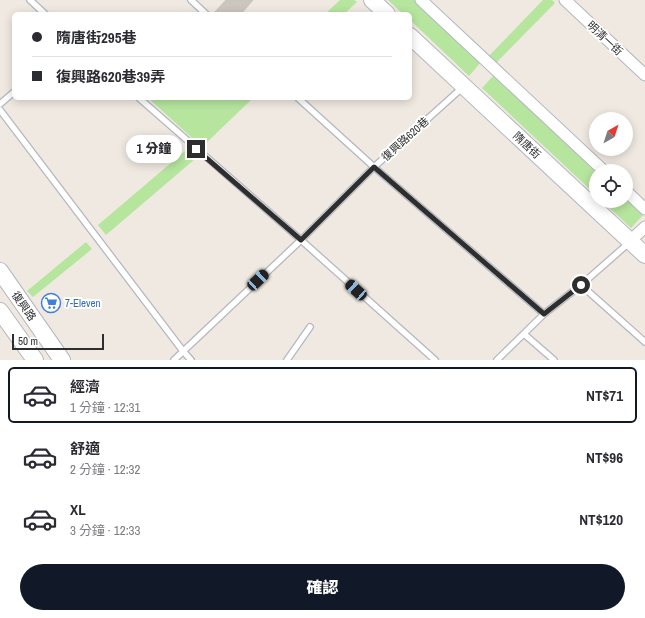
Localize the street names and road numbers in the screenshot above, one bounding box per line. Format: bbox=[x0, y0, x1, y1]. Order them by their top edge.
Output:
street label: 明清一街 bbox=[584, 18, 626, 58]
street label: 復興路620巷 bbox=[378, 114, 432, 164]
street label: 隋唐街 bbox=[510, 129, 544, 161]
street label: 復興路 bbox=[9, 288, 39, 324]

